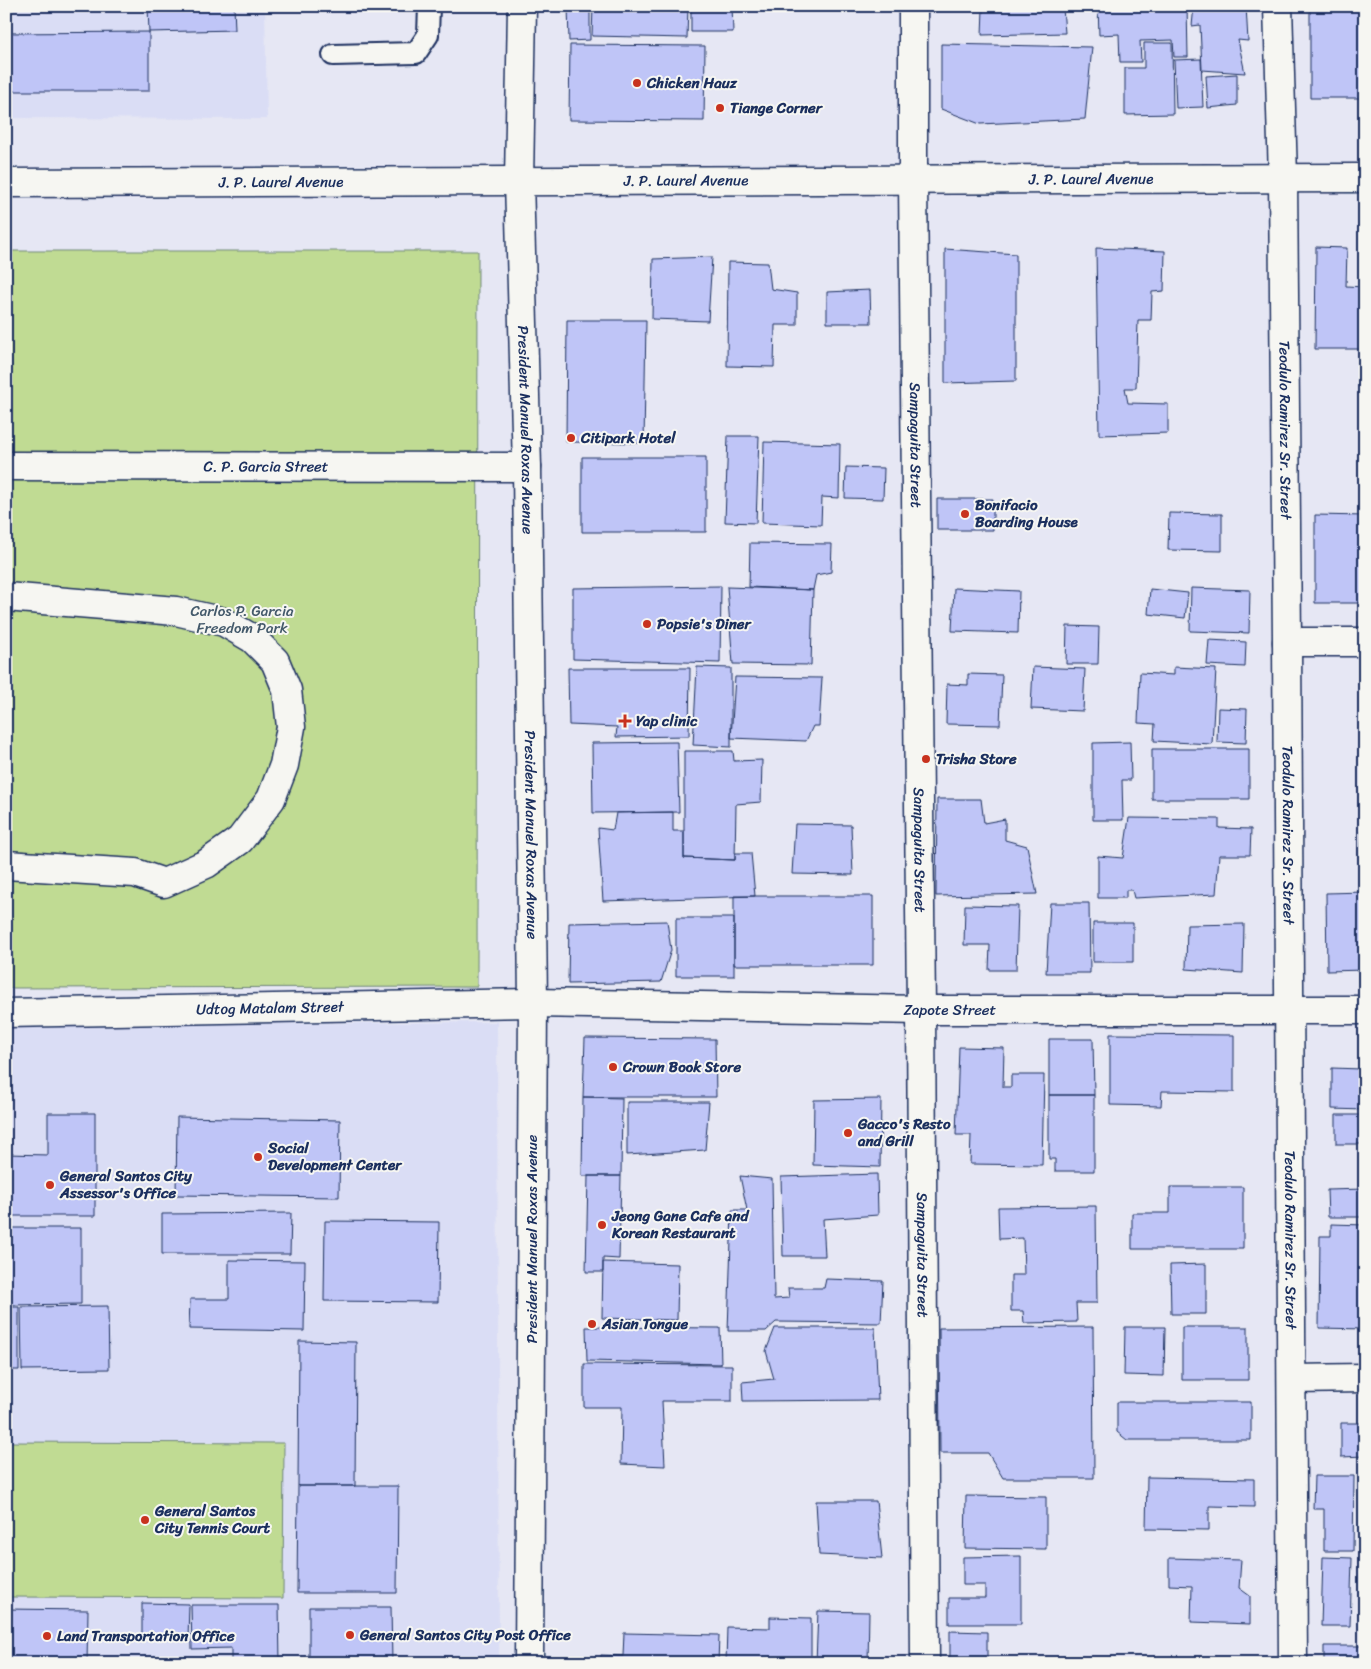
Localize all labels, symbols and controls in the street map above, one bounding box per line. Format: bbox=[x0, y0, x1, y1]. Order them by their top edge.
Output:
place label: Chicken Hauz bbox=[646, 70, 738, 96]
marker: Chicken Hauz bbox=[631, 77, 643, 89]
place label: Tiange Corner bbox=[730, 95, 824, 121]
marker: Tiange Corner bbox=[714, 102, 726, 114]
street label: J. P. Laurel Avenue bbox=[1028, 166, 1153, 192]
street label: J. P. Laurel Avenue bbox=[623, 167, 748, 194]
street label: J. P. Laurel Avenue bbox=[218, 169, 343, 195]
street label: President Manuel Roxas Avenue bbox=[510, 325, 541, 535]
street label: Teodulo Ramirez Sr. Street bbox=[1271, 340, 1299, 520]
street label: Sampaguita Street bbox=[902, 382, 929, 508]
place label: Citipark Hotel bbox=[580, 425, 676, 451]
marker: Citipark Hotel bbox=[565, 432, 577, 444]
street label: C. P. Garcia Street bbox=[204, 453, 329, 480]
place label: Bonifacio Boarding House bbox=[975, 492, 1079, 535]
marker: Bonifacio Boarding House bbox=[959, 508, 971, 520]
park label: Carlos P. Garcia Freedom Park bbox=[190, 598, 294, 641]
place label: Popsie's Diner bbox=[657, 611, 752, 637]
marker: Popsie's Diner bbox=[641, 618, 653, 630]
place label: Yap clinic bbox=[636, 708, 698, 734]
marker: Yap clinic bbox=[618, 714, 632, 728]
street label: President Manuel Roxas Avenue bbox=[517, 730, 545, 940]
street label: Teodulo Ramirez Sr. Street bbox=[1275, 745, 1302, 925]
place label: Trisha Store bbox=[936, 746, 1017, 772]
marker: Trisha Store bbox=[920, 753, 932, 765]
street label: Sampaguita Street bbox=[906, 787, 933, 913]
street label: Udtog Matalam Street bbox=[196, 994, 345, 1022]
street label: Zapote Street bbox=[903, 997, 997, 1023]
place label: Crown Book Store bbox=[622, 1054, 741, 1080]
marker: Crown Book Store bbox=[607, 1061, 619, 1073]
place label: Gacco's Resto and Grill bbox=[857, 1111, 951, 1154]
marker: Gacco's Resto and Grill bbox=[842, 1127, 854, 1139]
street label: President Manuel Roxas Avenue bbox=[519, 1134, 545, 1343]
place label: Social Development Center bbox=[267, 1135, 403, 1178]
street label: Teodulo Ramirez Sr. Street bbox=[1277, 1150, 1304, 1330]
marker: Social Development Center bbox=[252, 1151, 264, 1163]
place label: General Santos City Assessor's Office bbox=[59, 1163, 193, 1206]
marker: General Santos City Assessor's Office bbox=[44, 1179, 56, 1191]
street label: Sampaguita Street bbox=[909, 1192, 936, 1318]
place label: Jeong Gane Cafe and Korean Restaurant bbox=[611, 1203, 750, 1246]
marker: Jeong Gane Cafe and Korean Restaurant bbox=[596, 1219, 608, 1231]
place label: Asian Tongue bbox=[601, 1311, 689, 1337]
marker: Asian Tongue bbox=[586, 1318, 598, 1330]
place label: General Santos City Tennis Court bbox=[154, 1498, 270, 1541]
marker: General Santos City Tennis Court bbox=[139, 1514, 151, 1526]
place label: General Santos City Post Office bbox=[359, 1622, 571, 1648]
place label: Land Transportation Office bbox=[57, 1623, 235, 1649]
marker: General Santos City Post Office bbox=[344, 1629, 356, 1641]
marker: Land Transportation Office bbox=[41, 1630, 53, 1642]

